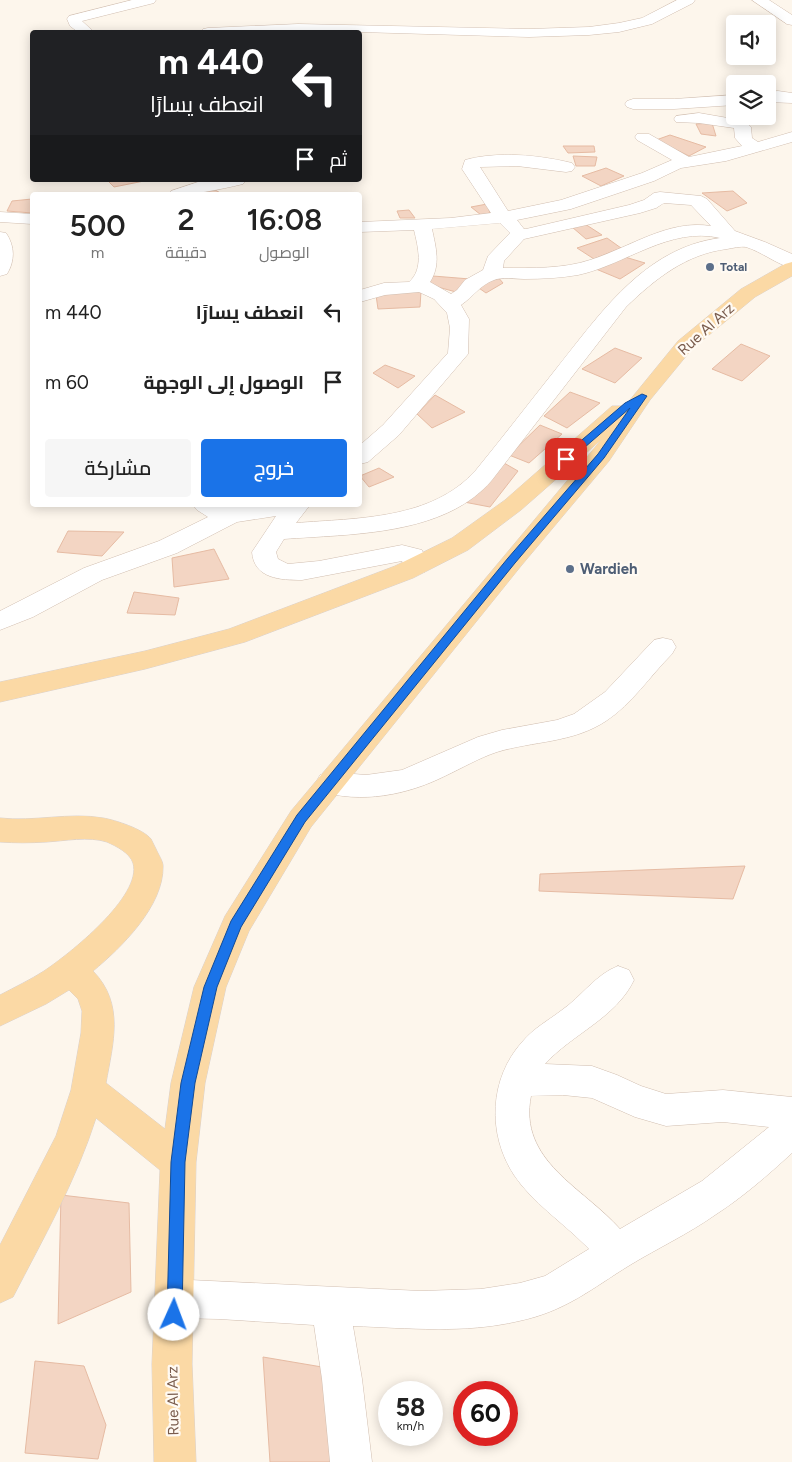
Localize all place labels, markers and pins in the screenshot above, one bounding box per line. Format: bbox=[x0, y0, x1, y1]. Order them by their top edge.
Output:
place label: Total bbox=[720, 260, 747, 274]
marker: Total bbox=[704, 261, 716, 273]
pin bbox=[545, 438, 587, 480]
place label: Wardieh bbox=[580, 560, 638, 578]
marker: Wardieh bbox=[564, 563, 576, 575]

